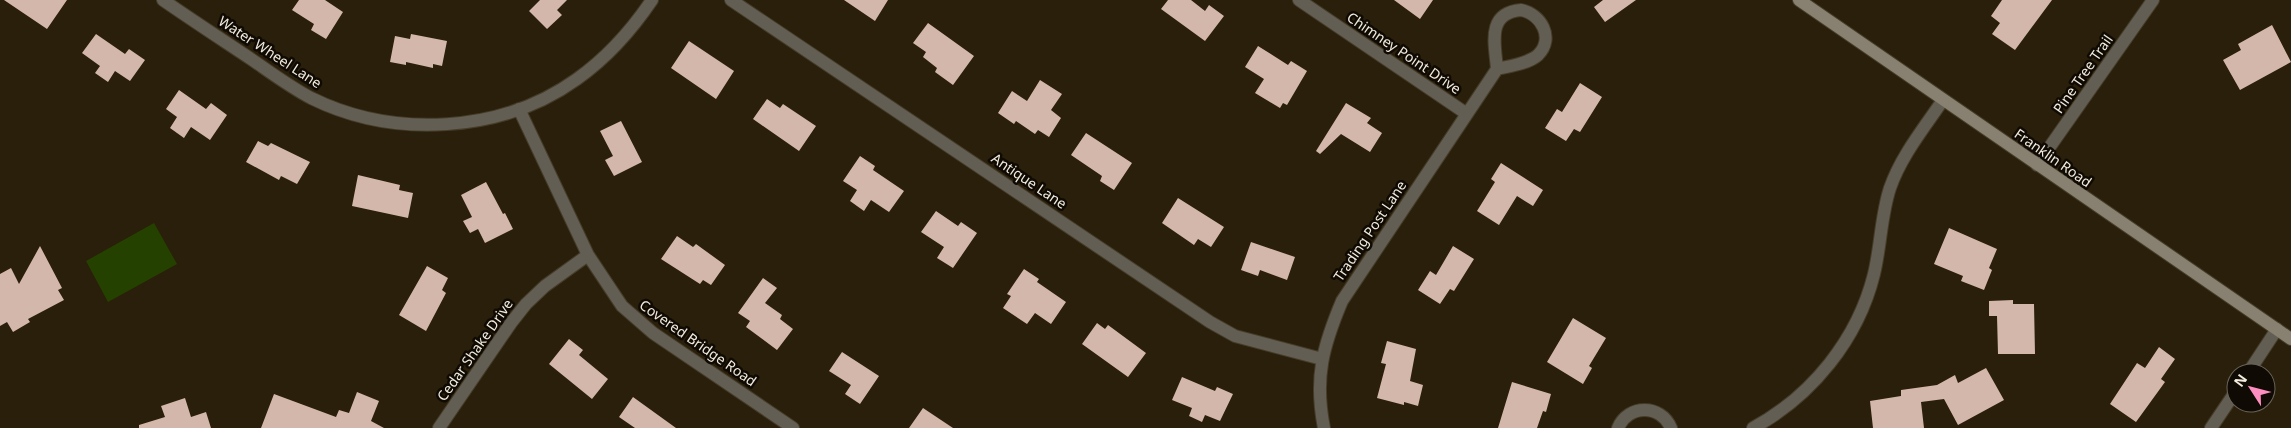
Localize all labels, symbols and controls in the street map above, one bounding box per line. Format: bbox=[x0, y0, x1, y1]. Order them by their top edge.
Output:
street label: Chimney Point Drive bbox=[1344, 7, 1465, 98]
street label: Water Wheel Lane bbox=[215, 11, 326, 92]
street label: Pine Tree Trail bbox=[2048, 31, 2117, 117]
street label: Franklin Road bbox=[2011, 124, 2096, 191]
street label: Antique Lane bbox=[988, 148, 1071, 213]
street label: Trading Post Lane bbox=[1329, 177, 1410, 285]
street label: Cedar Shake Drive bbox=[432, 295, 517, 405]
street label: Covered Bridge Road bbox=[636, 295, 761, 390]
north arrow bbox=[2226, 363, 2276, 413]
text: N bbox=[2229, 370, 2251, 390]

